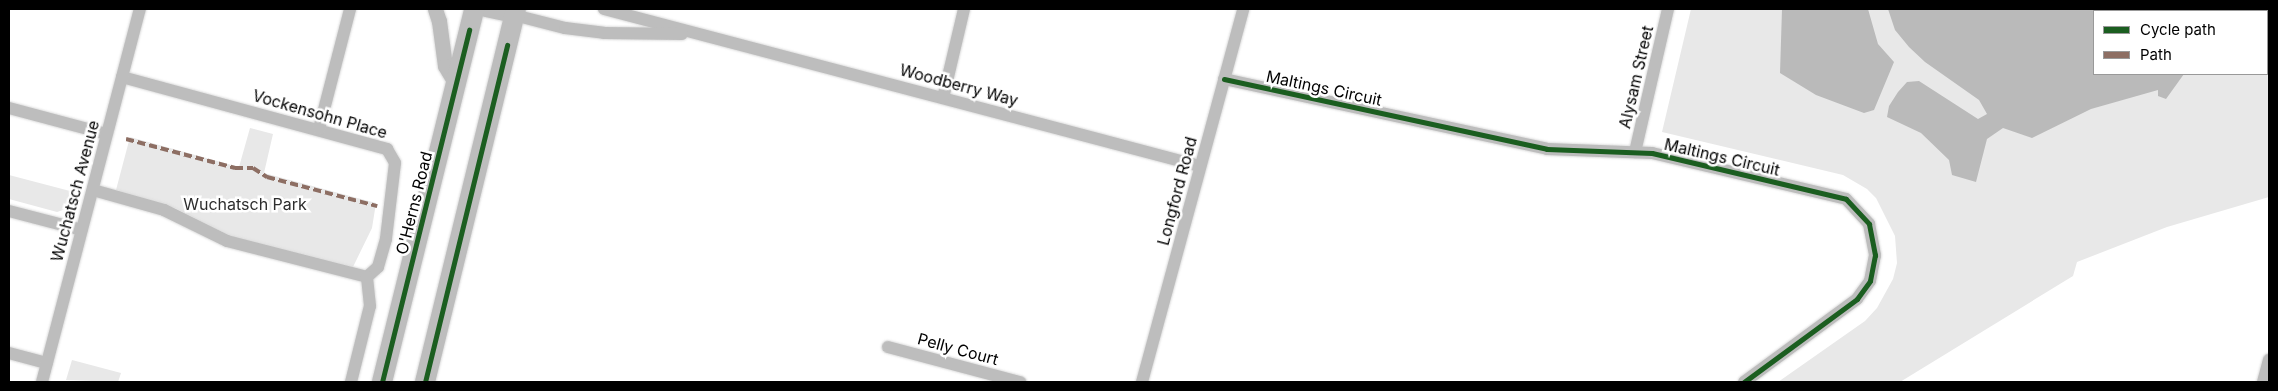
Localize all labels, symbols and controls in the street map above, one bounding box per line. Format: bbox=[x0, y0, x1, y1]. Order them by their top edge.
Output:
legend bbox=[2093, 10, 2268, 75]
text: Cycle path bbox=[2140, 20, 2216, 39]
street label: Alysam Street bbox=[1615, 24, 1657, 130]
text: Path bbox=[2140, 45, 2172, 64]
street label: Woodberry Way bbox=[898, 60, 1020, 110]
street label: Maltings Circuit bbox=[1264, 66, 1384, 110]
street label: Vockensohn Place bbox=[250, 86, 390, 142]
street label: Wuchatsch Avenue bbox=[47, 118, 103, 264]
street label: Maltings Circuit bbox=[1662, 134, 1782, 180]
street label: Longford Road bbox=[1153, 135, 1201, 247]
street label: O'Herns Road bbox=[392, 149, 436, 257]
park label: Wuchatsch Park bbox=[183, 194, 307, 214]
street label: Pelly Court bbox=[915, 329, 1001, 369]

